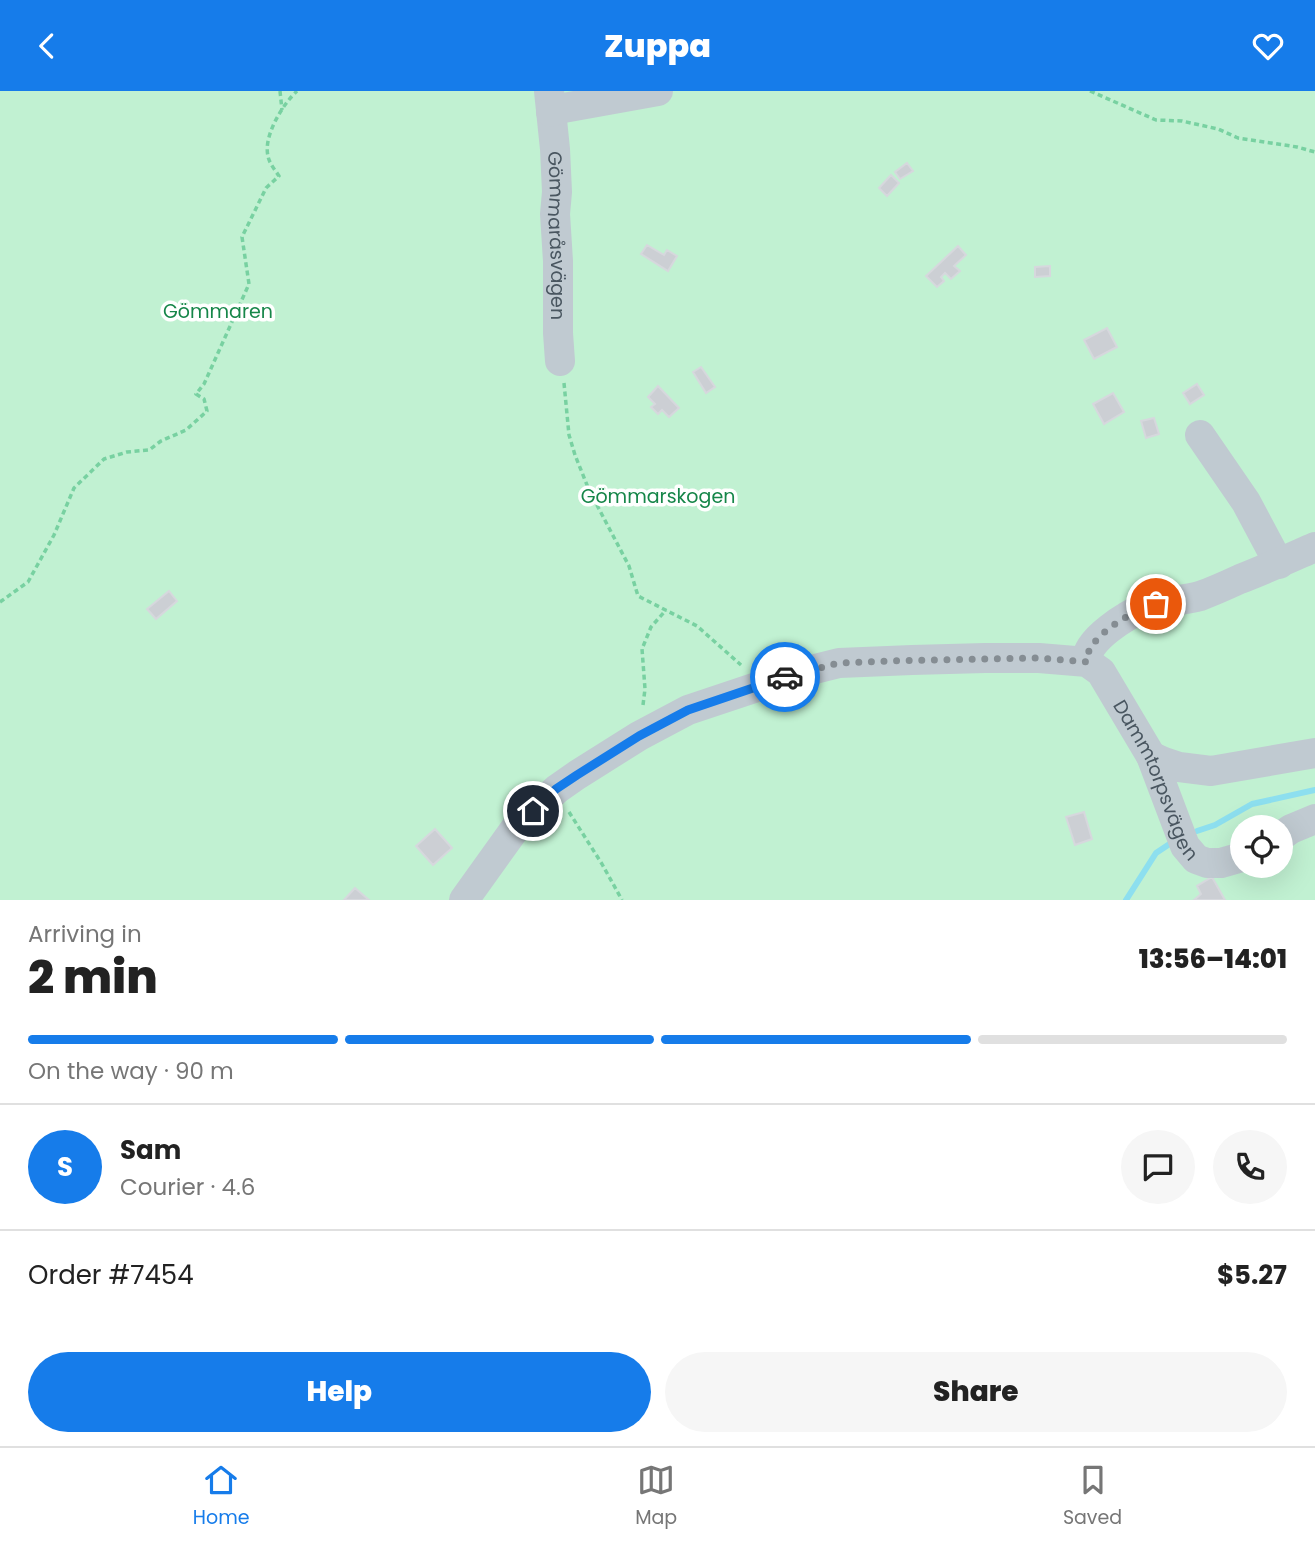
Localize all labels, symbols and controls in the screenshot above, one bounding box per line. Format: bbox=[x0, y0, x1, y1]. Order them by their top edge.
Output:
text: Zuppa bbox=[604, 23, 711, 68]
icon: back bbox=[28, 27, 66, 65]
icon: heart bbox=[1249, 27, 1287, 65]
street label: Gömmaråsvägen bbox=[541, 150, 572, 320]
park label: Gömmaren bbox=[163, 298, 273, 325]
park label: Gömmarskogen bbox=[581, 483, 735, 510]
pin bbox=[1126, 574, 1186, 634]
icon: bag bbox=[1137, 585, 1175, 623]
courier bbox=[750, 642, 820, 712]
icon: car bbox=[766, 658, 804, 696]
street label: Dammtorpsvägen bbox=[1107, 695, 1205, 866]
pin bbox=[503, 781, 563, 841]
icon: home bbox=[514, 792, 552, 830]
map controls bbox=[1230, 815, 1293, 878]
button: locate bbox=[1230, 815, 1293, 878]
text: Arriving in bbox=[28, 918, 142, 950]
text: 13:56–14:01 bbox=[1139, 941, 1287, 977]
text: 2 min bbox=[28, 945, 158, 1009]
text: On the way · 90 m bbox=[28, 1055, 234, 1087]
button: chat bbox=[1121, 1130, 1195, 1204]
button: phone bbox=[1213, 1130, 1287, 1204]
text: Sam bbox=[120, 1132, 181, 1168]
text: S bbox=[57, 1149, 73, 1185]
text: Courier · 4.6 bbox=[120, 1171, 255, 1203]
text: Order #7454 bbox=[28, 1257, 194, 1293]
text: $5.27 bbox=[1217, 1257, 1287, 1293]
button: Help bbox=[28, 1352, 651, 1432]
button: Share bbox=[665, 1352, 1287, 1432]
tab: Home bbox=[193, 1461, 250, 1532]
tab: Map bbox=[635, 1461, 677, 1532]
tab: Saved bbox=[1063, 1461, 1122, 1532]

